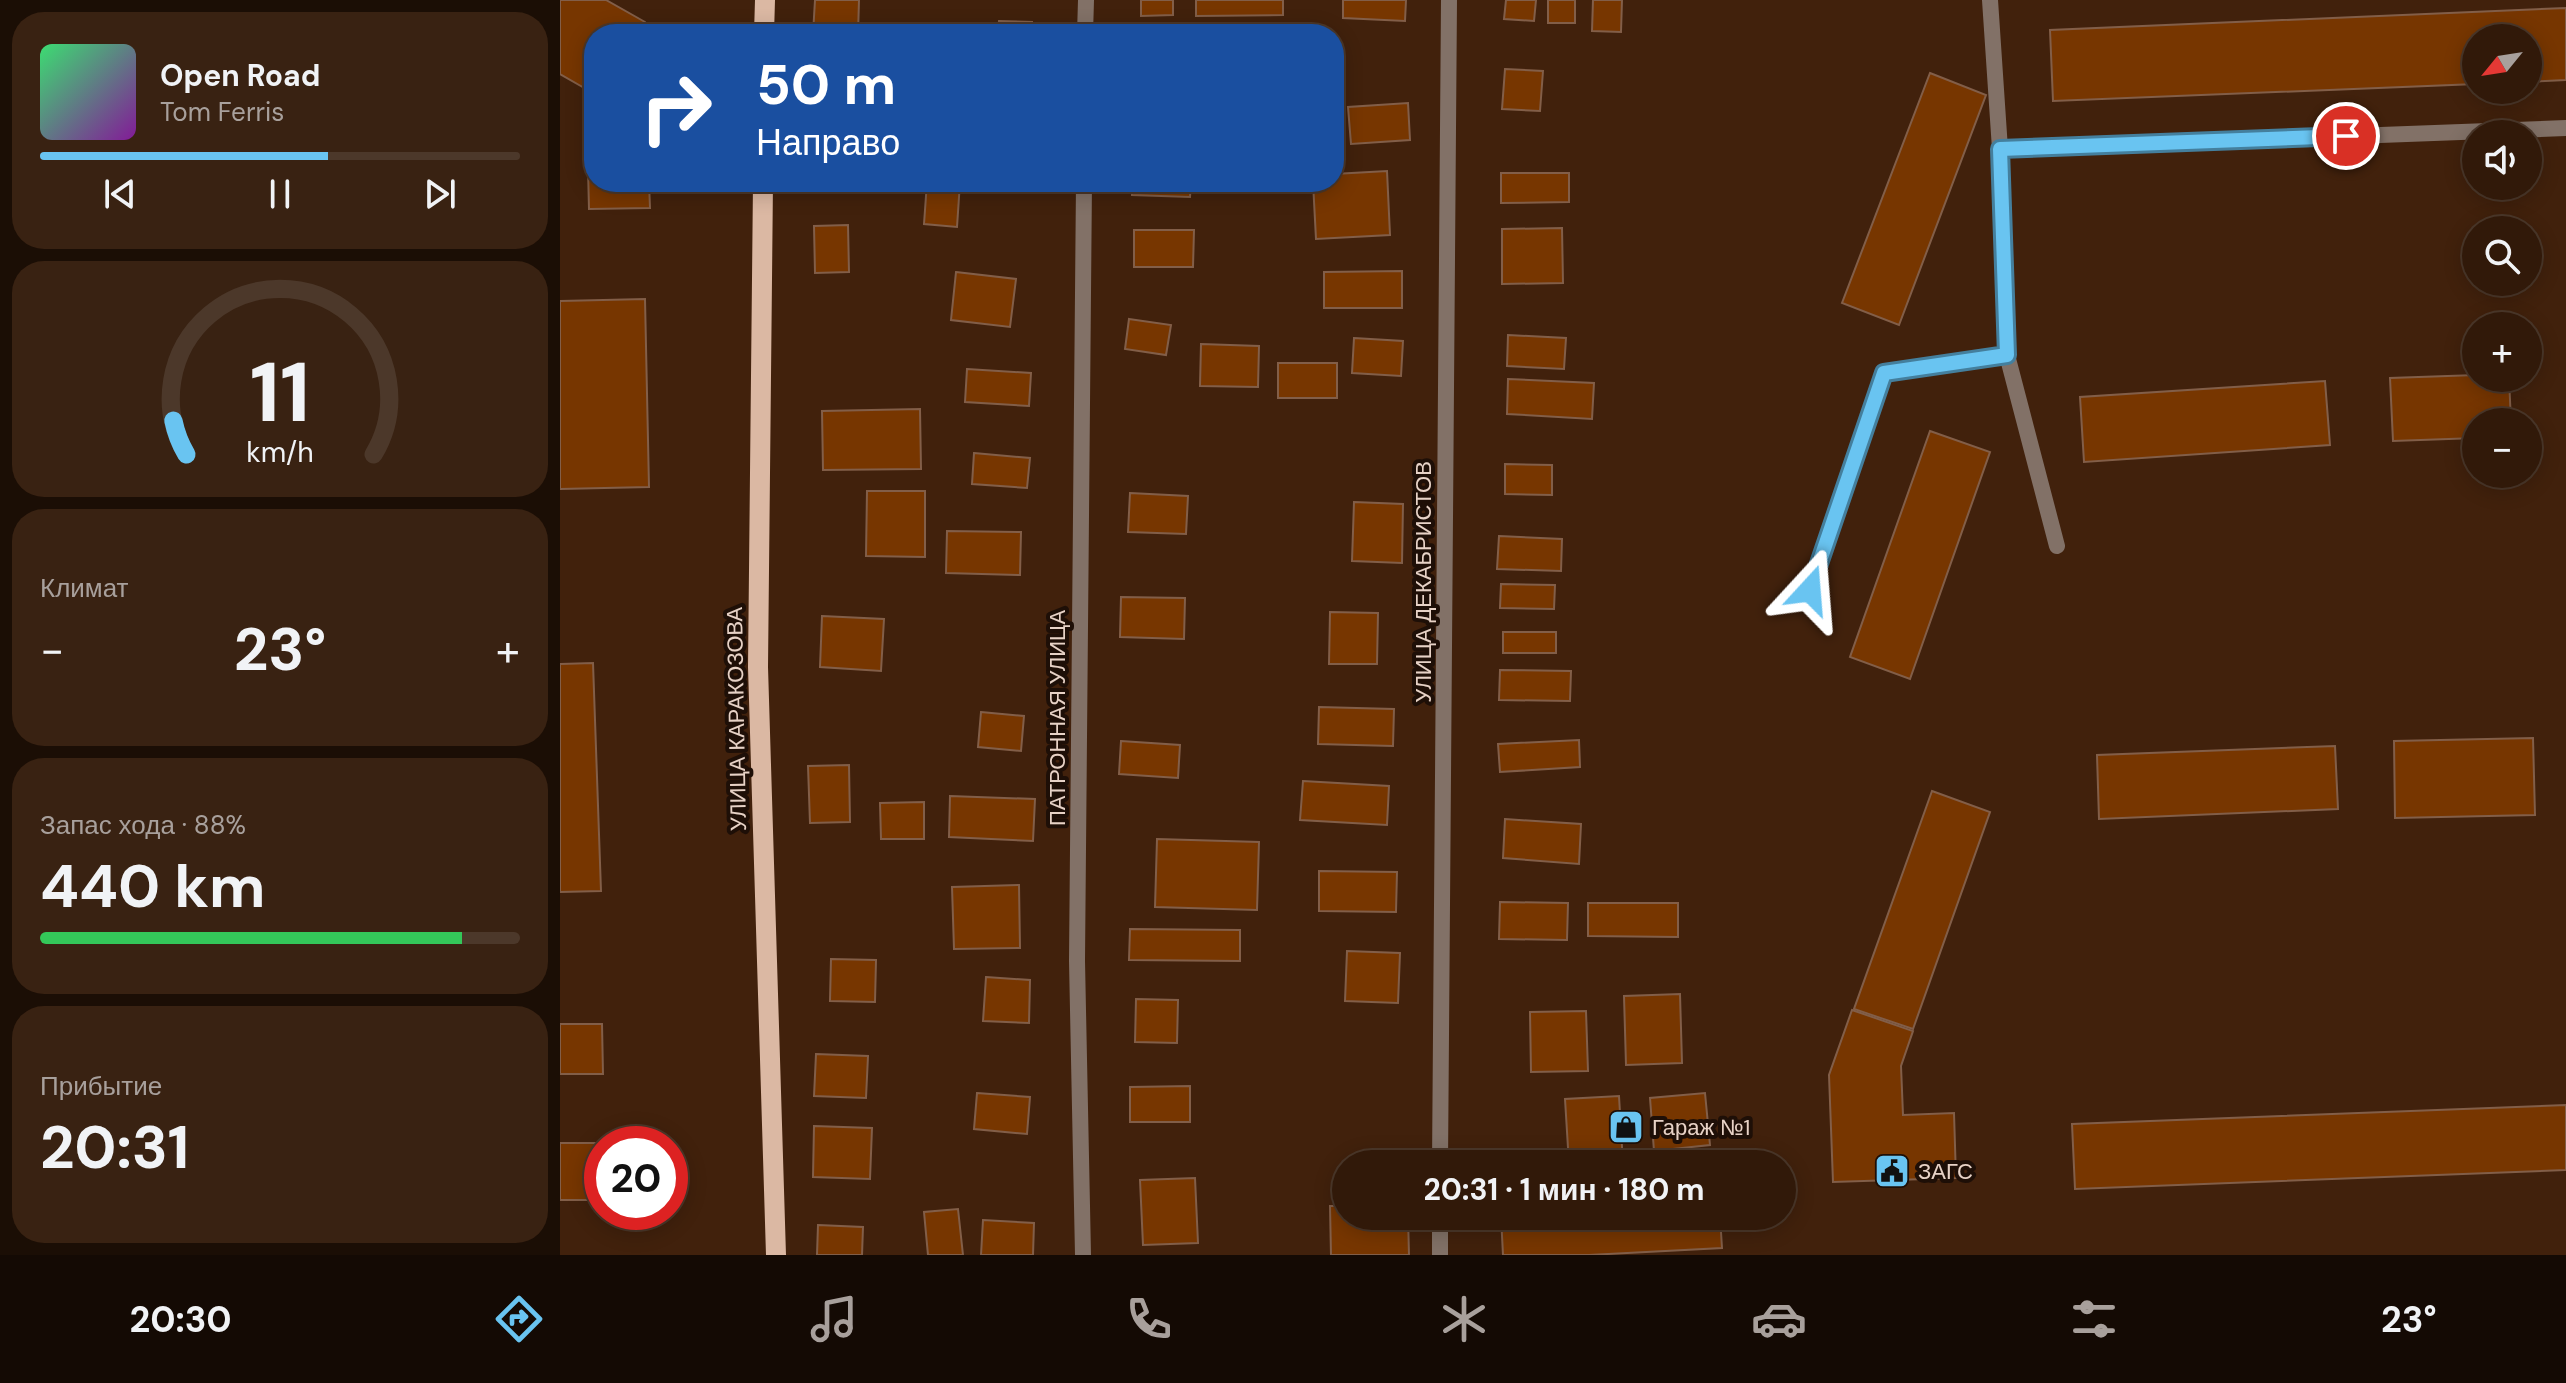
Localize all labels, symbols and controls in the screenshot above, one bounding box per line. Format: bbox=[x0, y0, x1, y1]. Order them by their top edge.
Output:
north arrow bbox=[2462, 24, 2542, 104]
map controls bbox=[2462, 24, 2542, 488]
text: 50 m bbox=[756, 48, 896, 121]
text: Open Road bbox=[160, 56, 320, 95]
icon: right bbox=[624, 56, 728, 160]
text: Tom Ferris bbox=[160, 95, 284, 129]
pin bbox=[2312, 102, 2380, 170]
icon: arrive bbox=[2324, 114, 2368, 158]
text: Направо bbox=[756, 119, 900, 166]
button: sound bbox=[2462, 120, 2542, 200]
icon: previous bbox=[98, 172, 142, 216]
icon: pause bbox=[258, 172, 302, 216]
icon: next bbox=[418, 172, 462, 216]
button: search bbox=[2462, 216, 2542, 296]
button: + bbox=[2462, 312, 2542, 392]
text: 11 bbox=[250, 337, 310, 446]
button: − bbox=[2462, 408, 2542, 488]
text: km/h bbox=[246, 434, 314, 471]
street label: УЛИЦА ДЕКАБРИСТОВ bbox=[1409, 461, 1438, 703]
position arrow bbox=[1768, 548, 1852, 632]
text: Климат bbox=[40, 571, 129, 605]
street label: УЛИЦА КАРАКОЗОВА bbox=[720, 606, 753, 831]
text: 23° bbox=[234, 610, 326, 689]
street label: ПАТРОННАЯ УЛИЦА bbox=[1043, 610, 1072, 826]
text: − bbox=[40, 621, 64, 679]
text: + bbox=[496, 621, 520, 679]
text: Запас хода · 88% bbox=[40, 808, 246, 842]
text: 440 km bbox=[40, 847, 265, 926]
text: Прибытие bbox=[40, 1069, 162, 1103]
text: 20:31 bbox=[40, 1108, 189, 1187]
shop icon: Гараж №1 bbox=[1607, 1108, 1645, 1146]
place label: Гараж №1 bbox=[1652, 1113, 1750, 1142]
speed limit sign: 20 bbox=[584, 1126, 688, 1230]
public building icon: ЗАГС bbox=[1873, 1152, 1911, 1190]
place label: ЗАГС bbox=[1918, 1157, 1973, 1186]
text: 20:31 · 1 мин · 180 m bbox=[1423, 1170, 1705, 1209]
icon: directions bbox=[491, 1291, 547, 1347]
icon: music bbox=[806, 1291, 862, 1347]
icon: phone bbox=[1121, 1291, 1177, 1347]
icon: climate bbox=[1436, 1291, 1492, 1347]
icon: car bbox=[1751, 1291, 1807, 1347]
icon: filters bbox=[2066, 1291, 2122, 1347]
text: 20:30 bbox=[130, 1296, 232, 1343]
text: 23° bbox=[2381, 1296, 2436, 1343]

